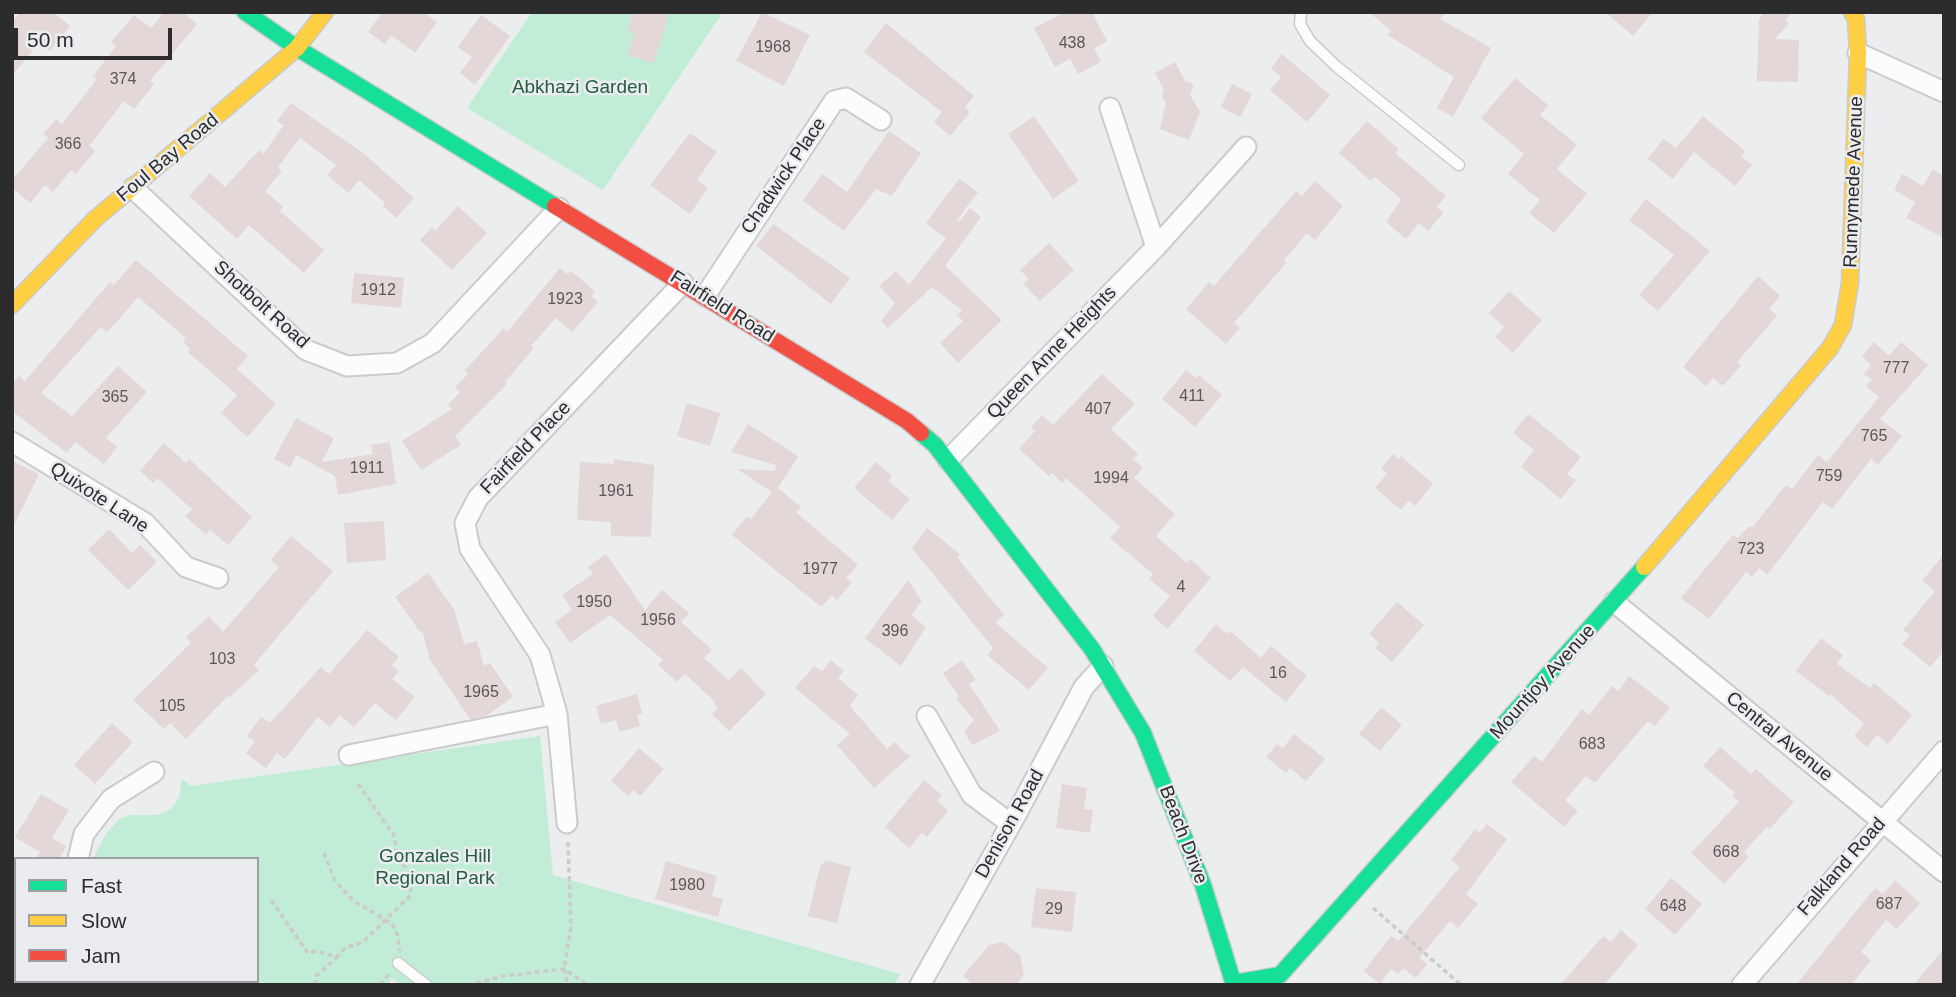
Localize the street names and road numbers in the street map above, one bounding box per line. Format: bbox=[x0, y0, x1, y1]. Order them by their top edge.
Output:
street label: Runnymede Avenue bbox=[1840, 96, 1868, 268]
street label: Foul Bay Road bbox=[113, 109, 223, 207]
street label: Chadwick Place bbox=[737, 114, 831, 238]
street label: Shotbolt Road bbox=[209, 256, 313, 354]
street label: Fairfield Road bbox=[666, 266, 778, 348]
street label: Queen Anne Heights bbox=[983, 282, 1121, 424]
street label: Fairfield Place bbox=[476, 397, 576, 499]
street label: Quixote Lane bbox=[45, 458, 153, 538]
street label: Mountjoy Avenue bbox=[1486, 620, 1600, 744]
street label: Central Avenue bbox=[1721, 687, 1837, 787]
street label: Denison Road bbox=[971, 766, 1049, 882]
street label: Beach Drive bbox=[1154, 783, 1212, 887]
street label: Falkland Road bbox=[1793, 813, 1891, 921]

